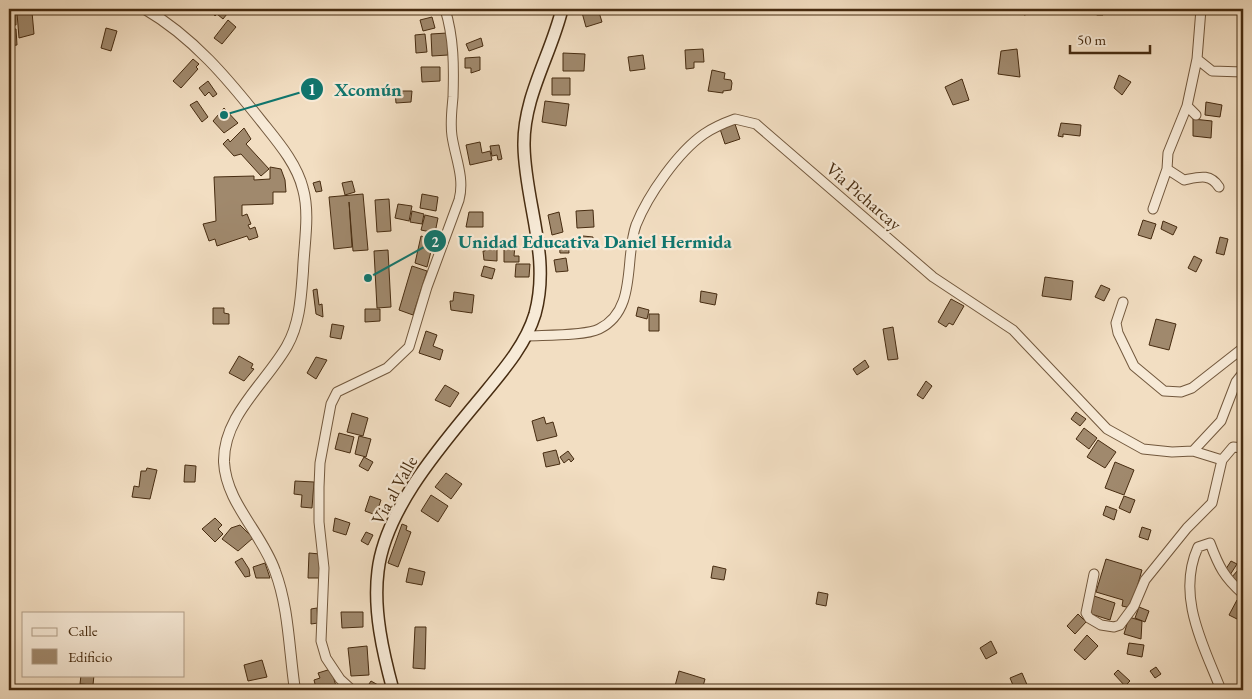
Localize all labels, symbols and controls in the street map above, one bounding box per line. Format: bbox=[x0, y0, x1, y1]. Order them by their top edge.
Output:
scale bar bbox=[1070, 22, 1150, 54]
text: 50 m bbox=[1077, 30, 1106, 49]
callout: Xcomún bbox=[299, 72, 412, 106]
text: Xcomún bbox=[333, 77, 402, 102]
text: 1 bbox=[308, 80, 316, 99]
street label: Via Picharcay bbox=[821, 157, 907, 235]
callout: Unidad Educativa Daniel Hermida bbox=[423, 224, 742, 258]
text: Unidad Educativa Daniel Hermida bbox=[458, 229, 733, 254]
text: 2 bbox=[431, 232, 439, 251]
street label: Via al Valle bbox=[366, 452, 422, 528]
legend bbox=[22, 612, 185, 676]
text: Calle bbox=[68, 621, 98, 640]
text: Edificio bbox=[68, 647, 112, 666]

